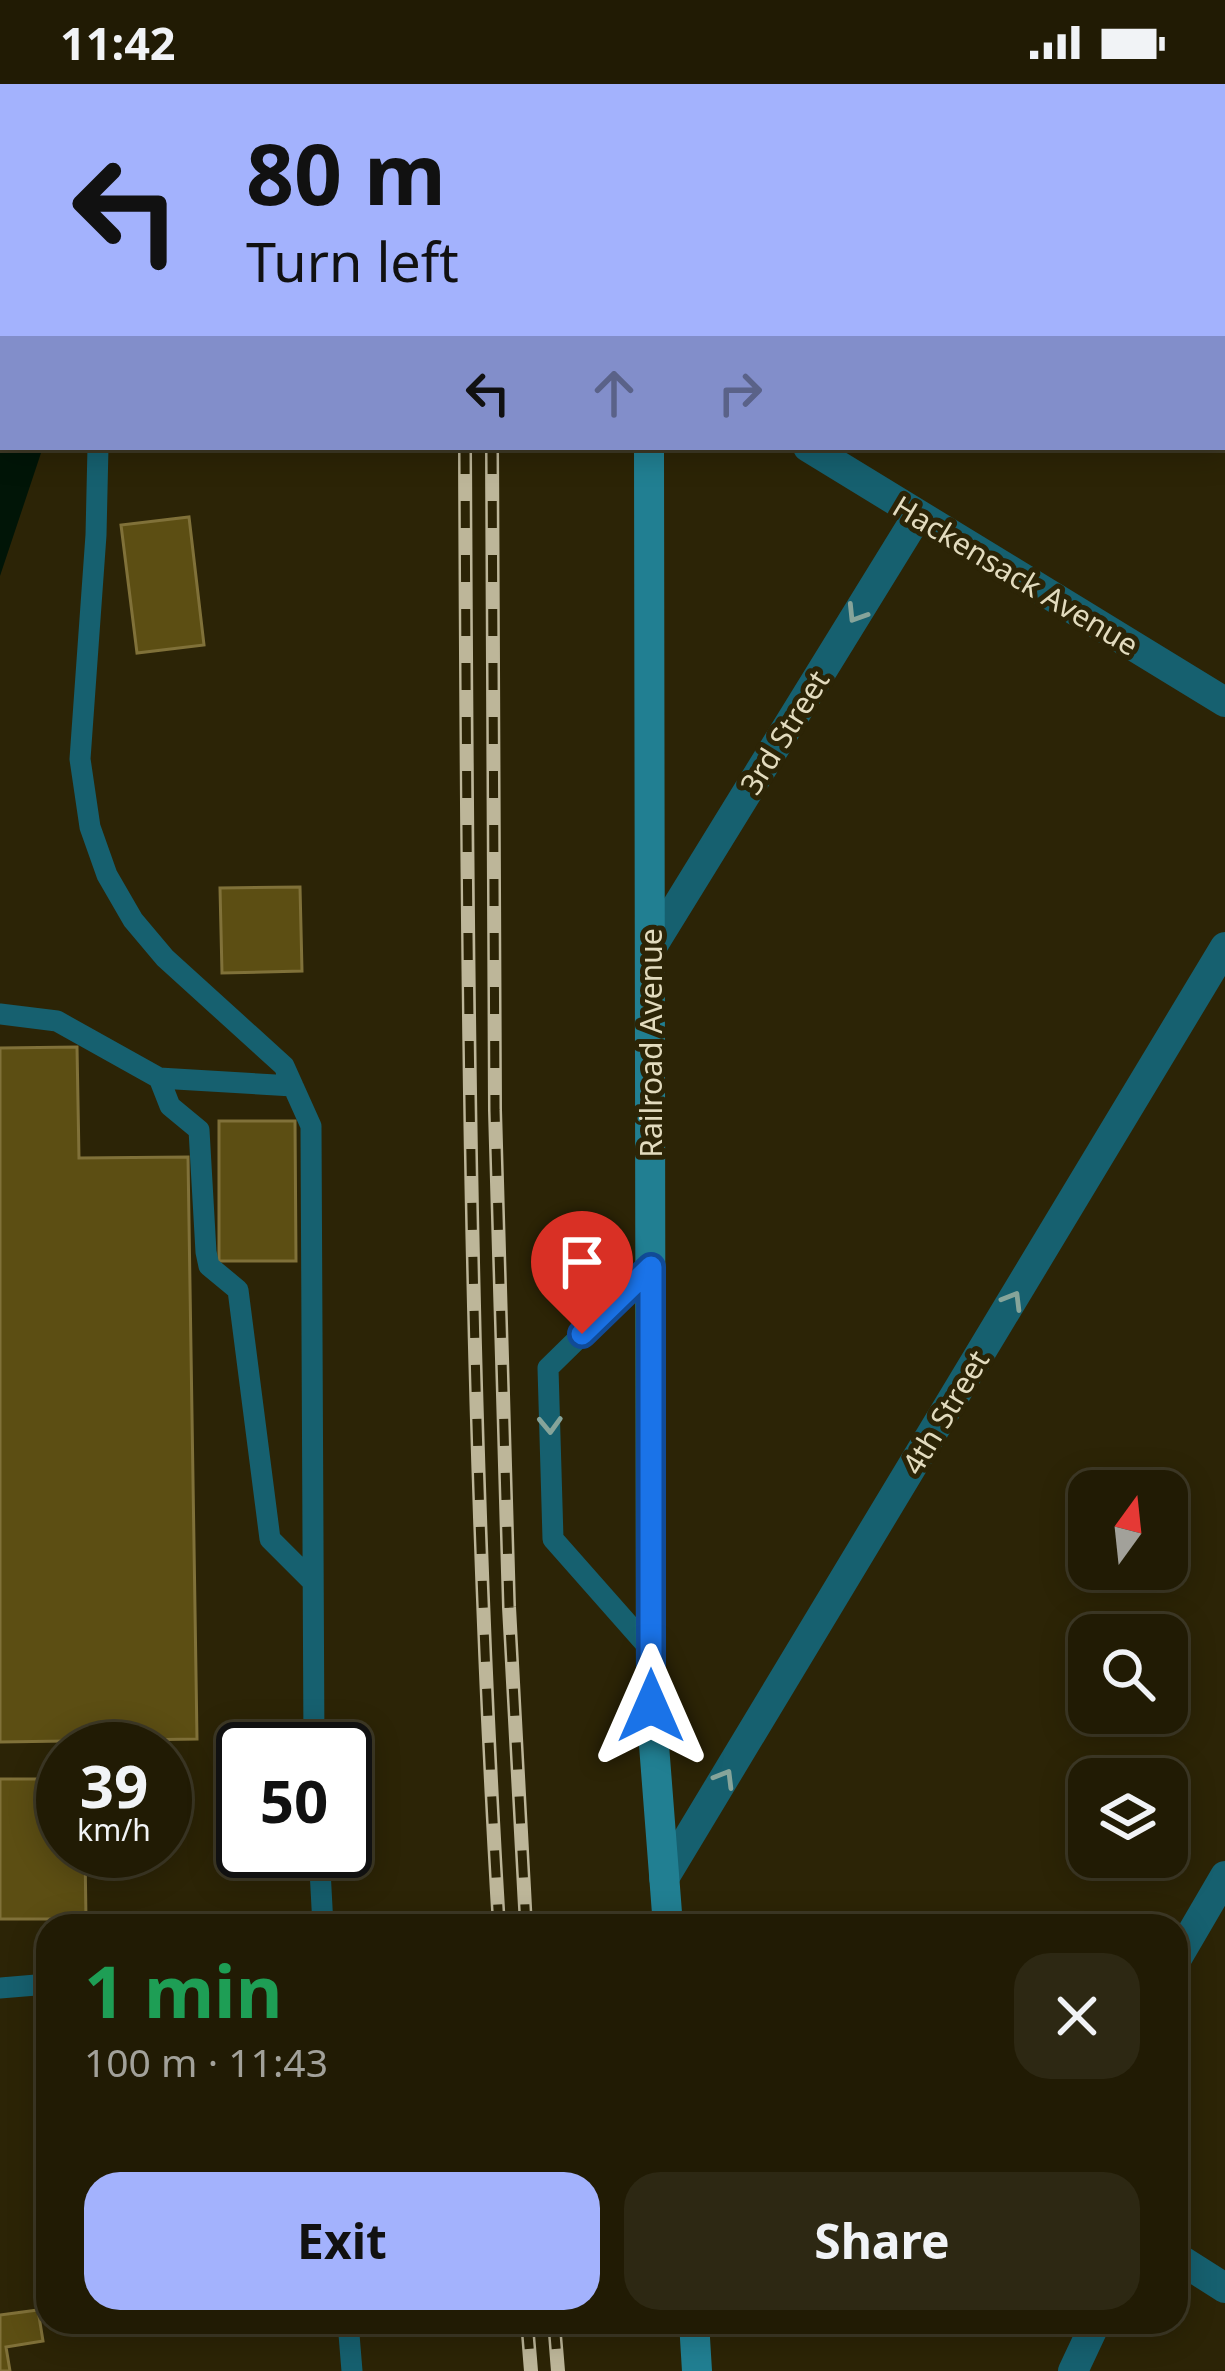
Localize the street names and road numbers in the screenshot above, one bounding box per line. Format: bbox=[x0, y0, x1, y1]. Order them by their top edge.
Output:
street label: Hackensack Avenue bbox=[886, 485, 1146, 665]
street label: 3rd Street bbox=[730, 662, 838, 802]
street label: Railroad Avenue bbox=[630, 928, 671, 1158]
street label: 4th Street bbox=[892, 1342, 998, 1482]

